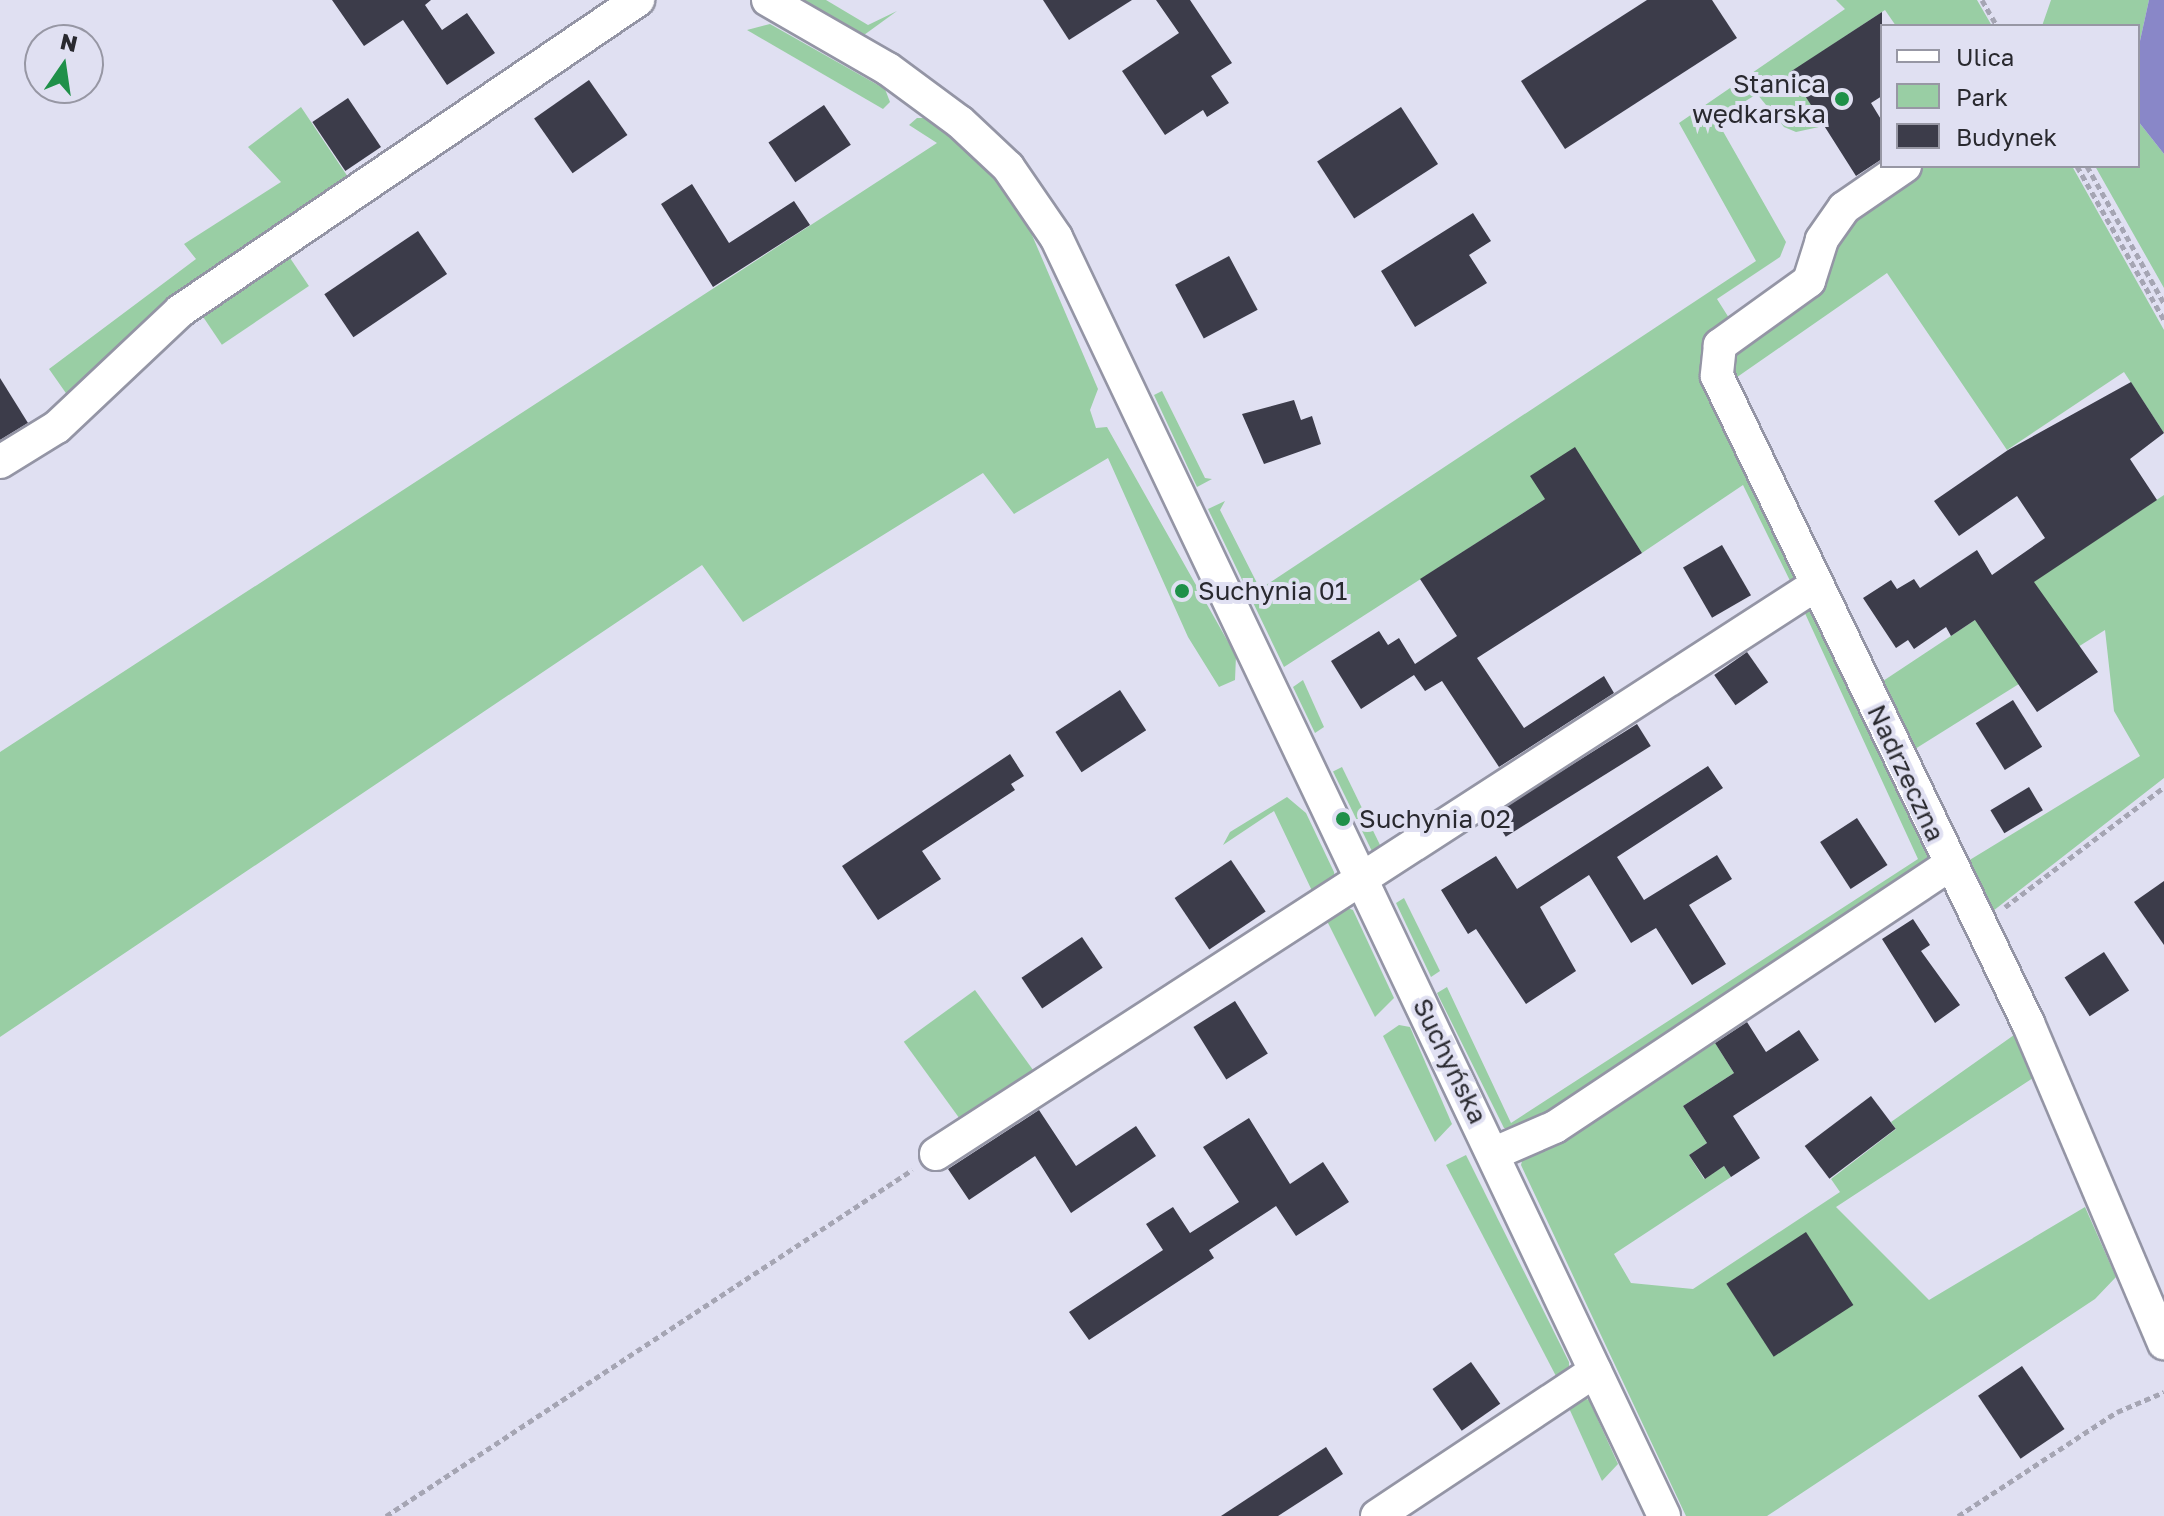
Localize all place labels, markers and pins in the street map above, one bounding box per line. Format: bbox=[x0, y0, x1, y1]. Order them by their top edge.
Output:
place label: Stanica wędkarska bbox=[1692, 68, 1826, 130]
marker: Stanica wędkarska bbox=[1833, 90, 1851, 108]
place label: Suchynia 01 bbox=[1198, 575, 1347, 607]
marker: Suchynia 01 bbox=[1173, 582, 1191, 600]
place label: Suchynia 02 bbox=[1359, 803, 1511, 835]
marker: Suchynia 02 bbox=[1334, 810, 1352, 828]

